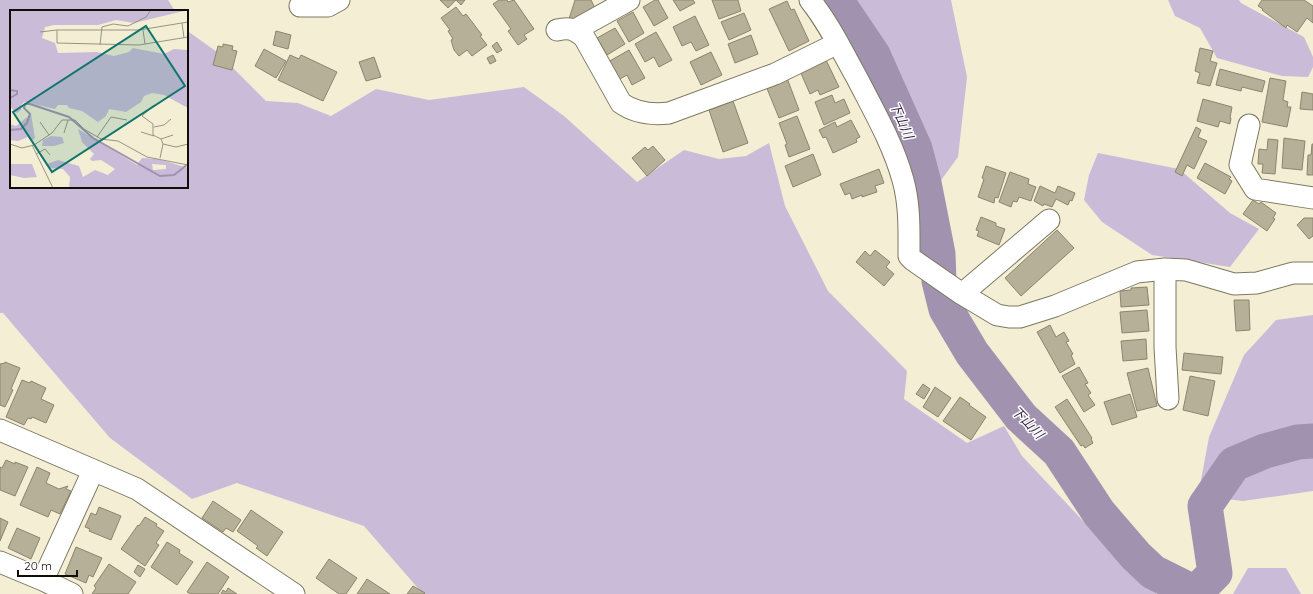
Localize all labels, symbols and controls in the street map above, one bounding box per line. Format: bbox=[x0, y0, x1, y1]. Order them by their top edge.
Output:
inset map bbox=[10, 10, 188, 188]
water label: 下山川 bbox=[887, 99, 918, 143]
water label: 下山川 bbox=[1009, 402, 1049, 443]
scale bar bbox=[18, 552, 77, 578]
text: 20 m bbox=[24, 558, 52, 573]

